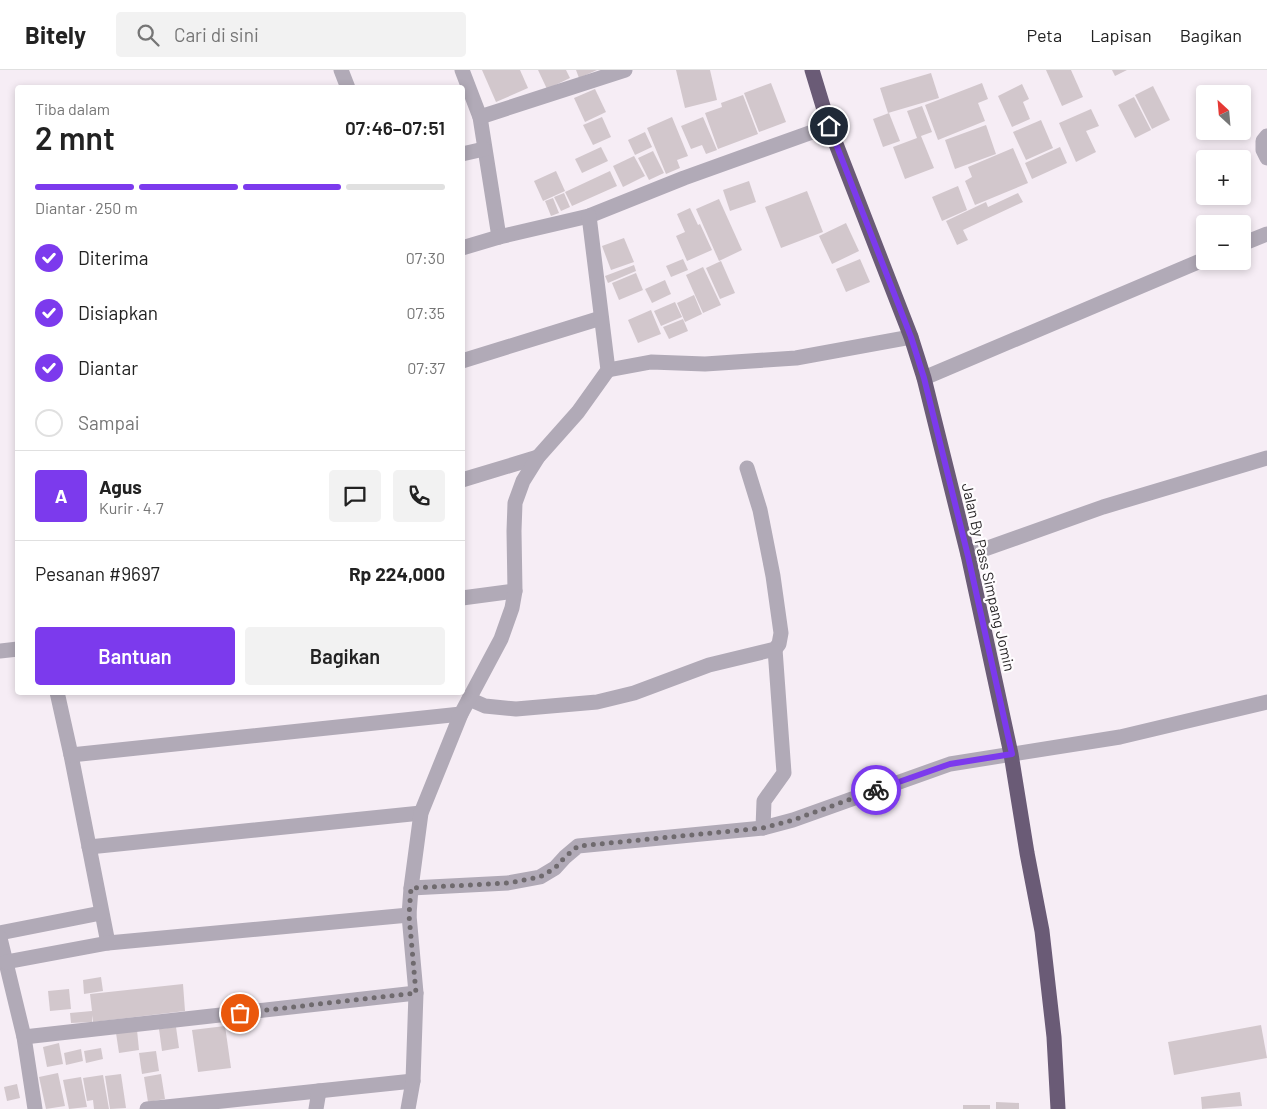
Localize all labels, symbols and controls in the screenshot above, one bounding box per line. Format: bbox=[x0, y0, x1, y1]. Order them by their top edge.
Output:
search box bbox=[116, 12, 466, 57]
text: Bitely bbox=[25, 20, 86, 49]
icon: search bbox=[134, 21, 162, 49]
text: Cari di sini bbox=[174, 23, 259, 46]
text: Peta bbox=[1027, 24, 1062, 46]
text: Lapisan bbox=[1090, 24, 1152, 46]
text: Bagikan bbox=[1180, 24, 1242, 46]
north arrow bbox=[1196, 85, 1251, 140]
map controls bbox=[1196, 85, 1251, 270]
text: Tiba dalam bbox=[35, 99, 110, 118]
pin bbox=[808, 105, 850, 147]
icon: home bbox=[815, 112, 843, 140]
text: 07:46–07:51 bbox=[345, 116, 445, 139]
text: 2 mnt bbox=[35, 118, 115, 156]
button: + bbox=[1196, 150, 1251, 205]
text: Diantar · 250 m bbox=[35, 198, 138, 217]
button: − bbox=[1196, 215, 1251, 270]
icon: check bbox=[35, 244, 63, 272]
text: Diterima bbox=[78, 246, 149, 269]
text: 07:30 bbox=[406, 248, 445, 267]
icon: check bbox=[35, 299, 63, 327]
text: Disiapkan bbox=[78, 301, 158, 324]
text: 07:35 bbox=[407, 303, 445, 322]
icon: check bbox=[35, 354, 63, 382]
text: Diantar bbox=[78, 356, 138, 379]
text: 07:37 bbox=[407, 358, 445, 377]
text: Sampai bbox=[78, 411, 140, 434]
button: chat bbox=[329, 470, 381, 522]
button: phone bbox=[393, 470, 445, 522]
text: Agus bbox=[99, 475, 142, 498]
street label: Jalan By Pass Simpang Jomin bbox=[959, 481, 1019, 673]
text: A bbox=[55, 484, 67, 507]
text: Kurir · 4.7 bbox=[99, 498, 164, 517]
text: Pesanan #9697 bbox=[35, 562, 160, 585]
text: Rp 224,000 bbox=[349, 562, 445, 585]
button: Bantuan bbox=[35, 627, 235, 685]
button: Bagikan bbox=[245, 627, 445, 685]
courier bbox=[851, 765, 901, 815]
icon: bike bbox=[862, 776, 890, 804]
pin bbox=[219, 992, 261, 1034]
icon: bag bbox=[226, 999, 254, 1027]

